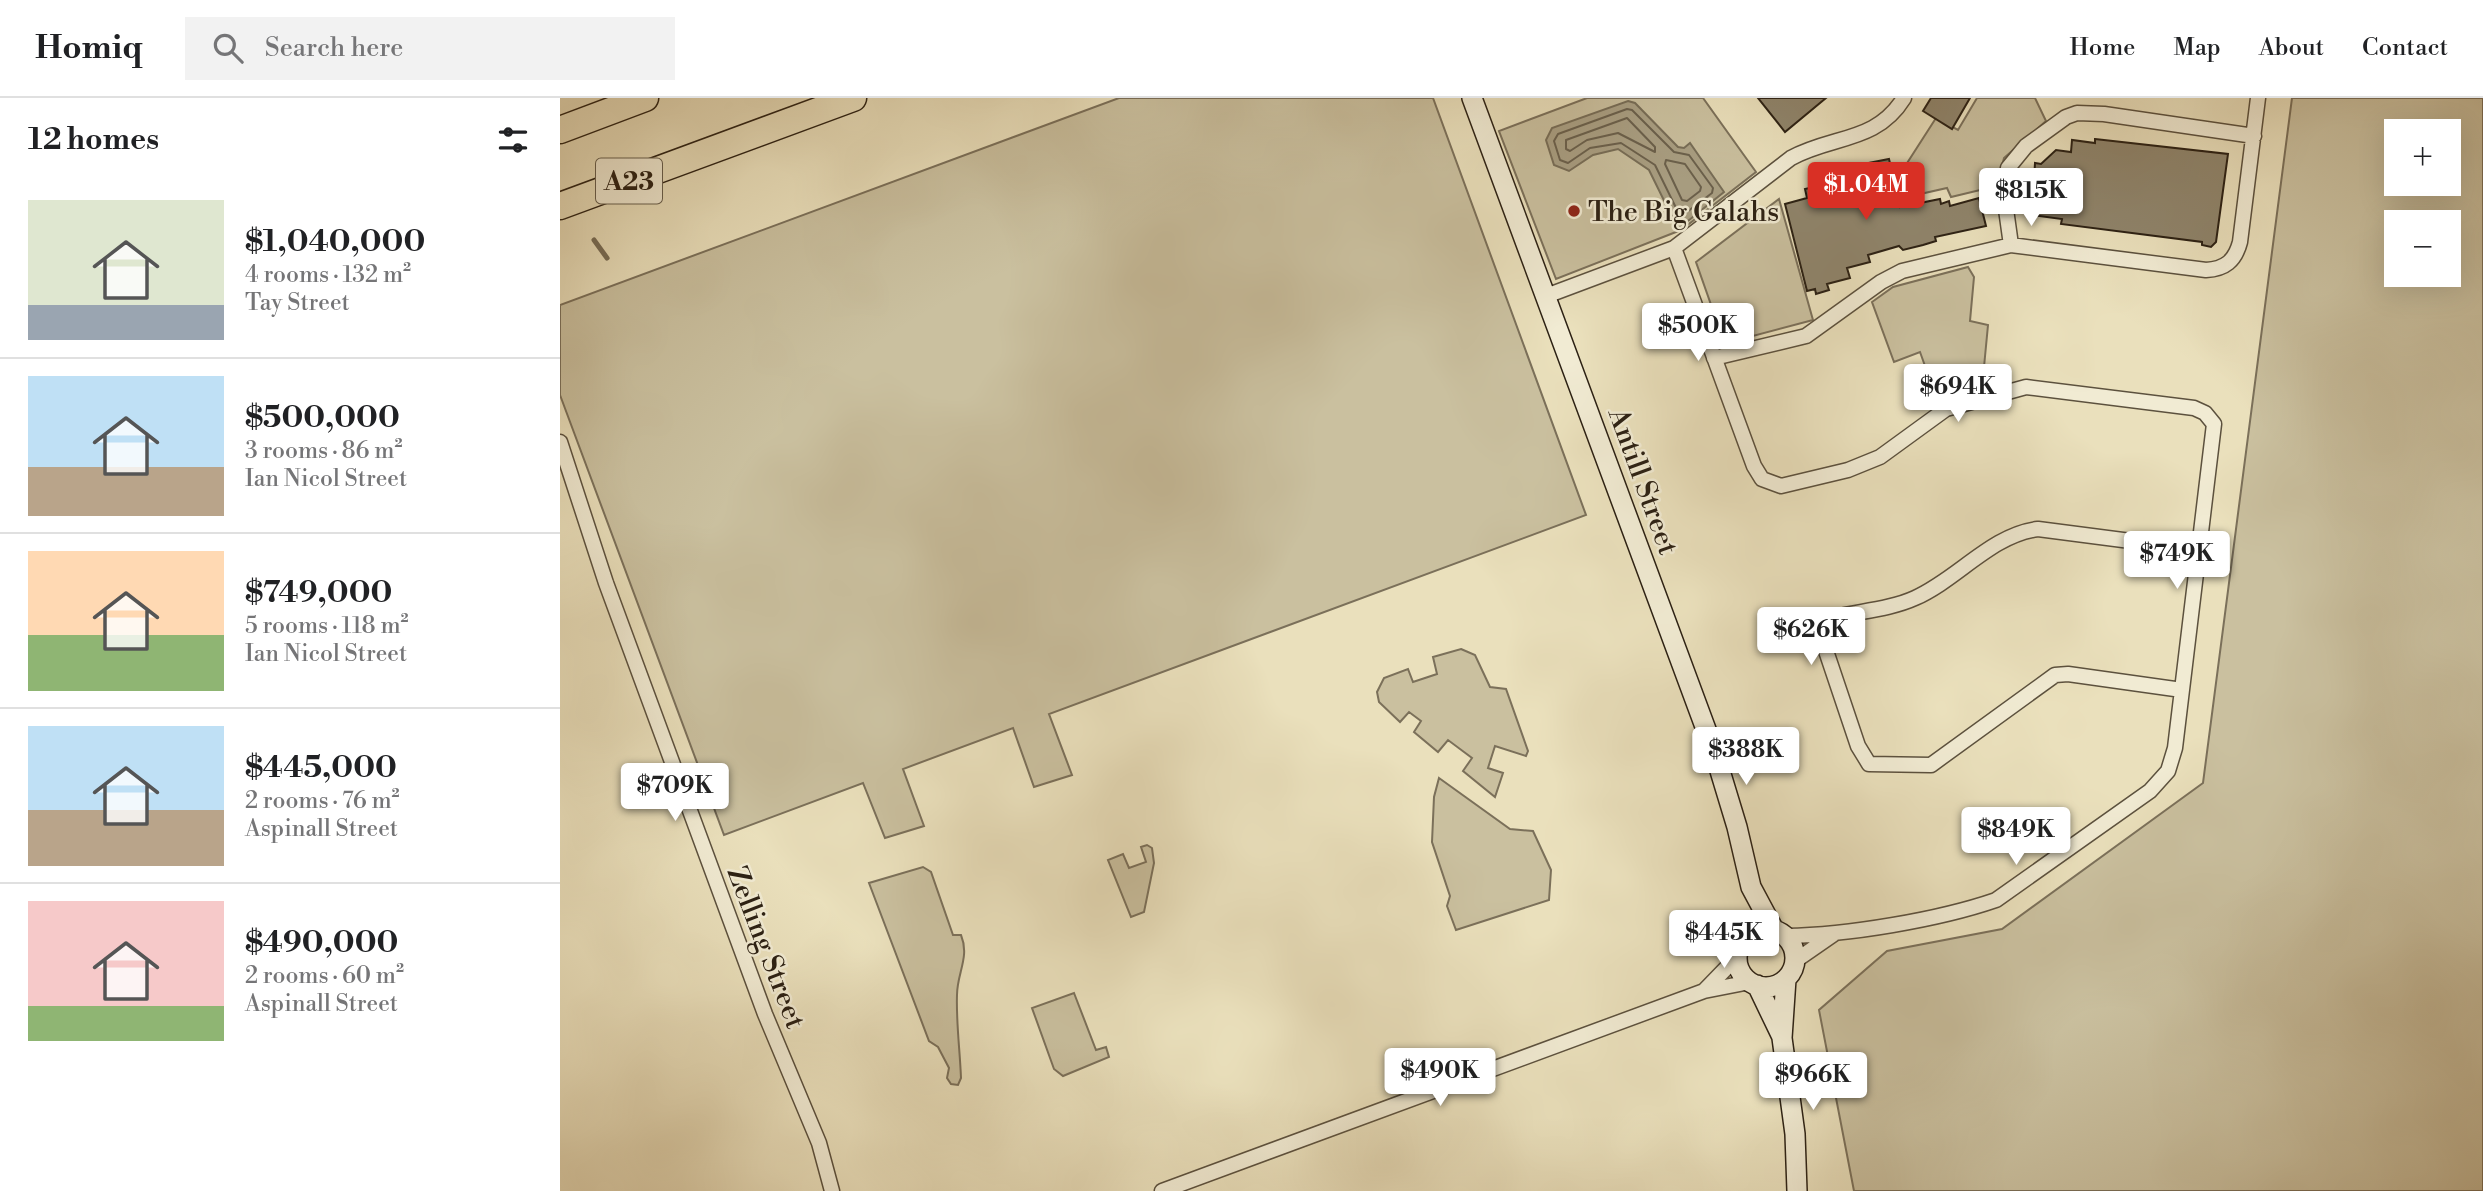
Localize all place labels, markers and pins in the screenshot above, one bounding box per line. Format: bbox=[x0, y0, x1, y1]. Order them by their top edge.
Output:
pin: $1.04M bbox=[1809, 162, 1923, 222]
pin: $815K bbox=[1982, 169, 2080, 228]
place label: The Big Galahs bbox=[1588, 195, 1779, 230]
marker: The Big Galahs bbox=[1566, 203, 1582, 219]
pin: $500K bbox=[1649, 303, 1747, 363]
pin: $694K bbox=[1909, 364, 2007, 424]
pin: $749K bbox=[2128, 532, 2226, 591]
pin: $626K bbox=[1762, 608, 1860, 667]
pin: $388K bbox=[1697, 728, 1795, 787]
pin: $709K bbox=[626, 764, 724, 823]
pin: $849K bbox=[1967, 808, 2065, 867]
pin: $445K bbox=[1675, 910, 1773, 970]
pin: $490K bbox=[1391, 1048, 1489, 1108]
pin: $966K bbox=[1764, 1052, 1862, 1112]

